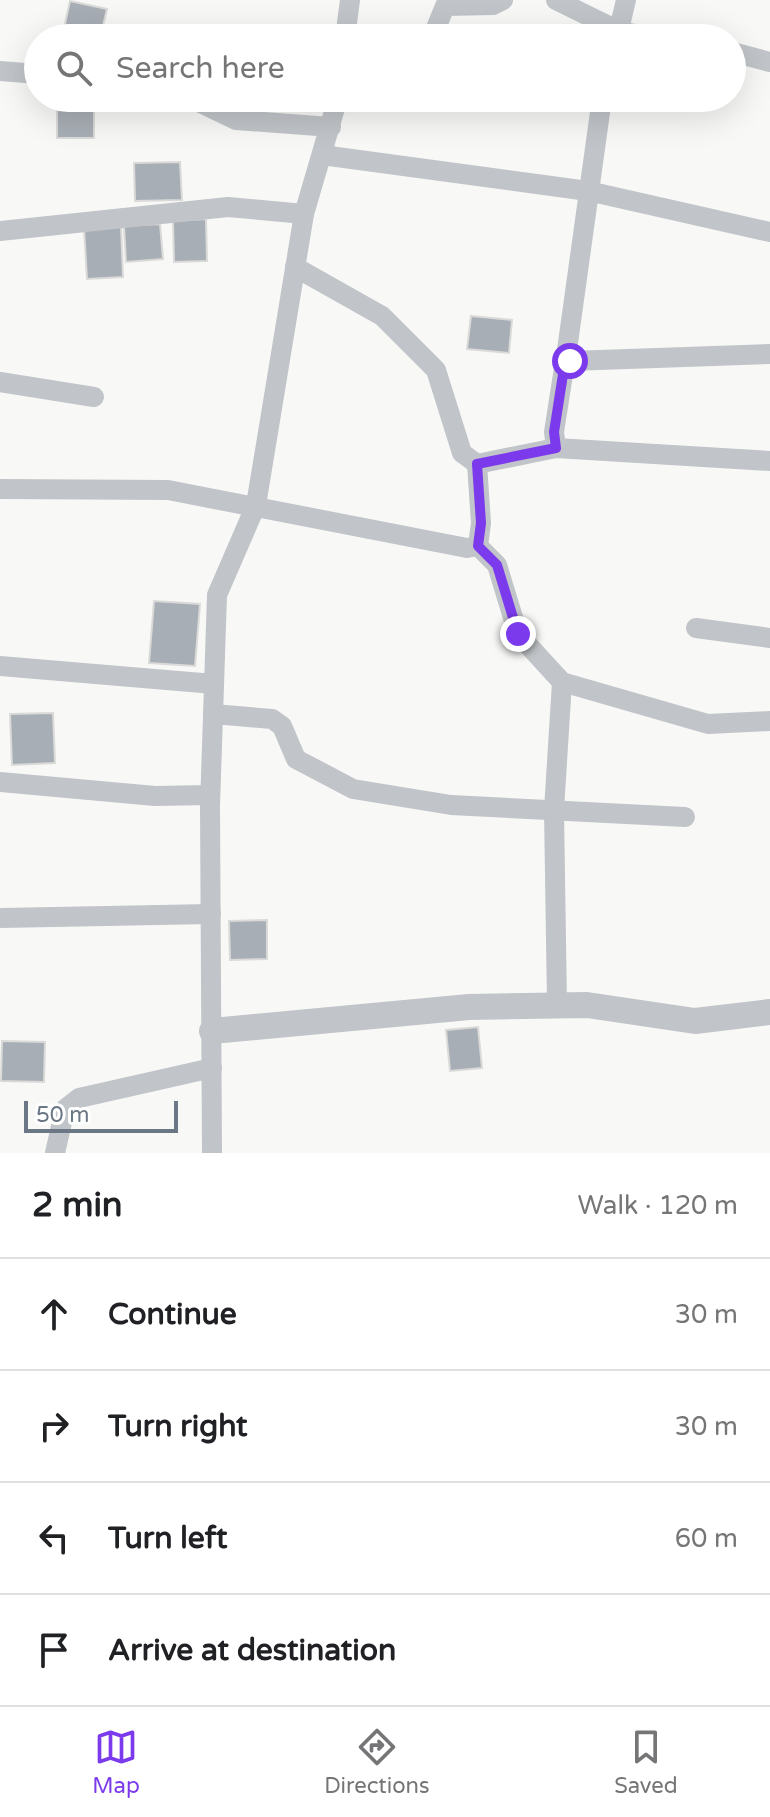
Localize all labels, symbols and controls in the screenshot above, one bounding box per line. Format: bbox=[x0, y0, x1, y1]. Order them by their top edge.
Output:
search box bbox=[24, 24, 746, 112]
icon: search bbox=[52, 46, 96, 90]
text: Search here bbox=[116, 50, 285, 87]
route start bbox=[552, 343, 588, 379]
route end bbox=[500, 616, 536, 652]
scale bar bbox=[24, 1097, 178, 1133]
text: 50 m bbox=[36, 1102, 90, 1128]
text: 2 min bbox=[32, 1185, 123, 1226]
text: Walk · 120 m bbox=[578, 1190, 738, 1221]
icon: ahead bbox=[32, 1292, 76, 1336]
text: Continue bbox=[108, 1296, 237, 1333]
text: 30 m bbox=[675, 1299, 738, 1330]
icon: right bbox=[32, 1404, 76, 1448]
text: Turn right bbox=[108, 1408, 248, 1445]
text: 30 m bbox=[675, 1411, 738, 1442]
icon: left bbox=[32, 1516, 76, 1560]
text: Turn left bbox=[108, 1520, 227, 1557]
text: 60 m bbox=[675, 1523, 738, 1554]
icon: arrive bbox=[32, 1628, 76, 1672]
text: Arrive at destination bbox=[108, 1632, 396, 1669]
tab: Map bbox=[92, 1725, 140, 1799]
tab: Directions bbox=[324, 1725, 430, 1799]
tab: Saved bbox=[614, 1725, 678, 1799]

